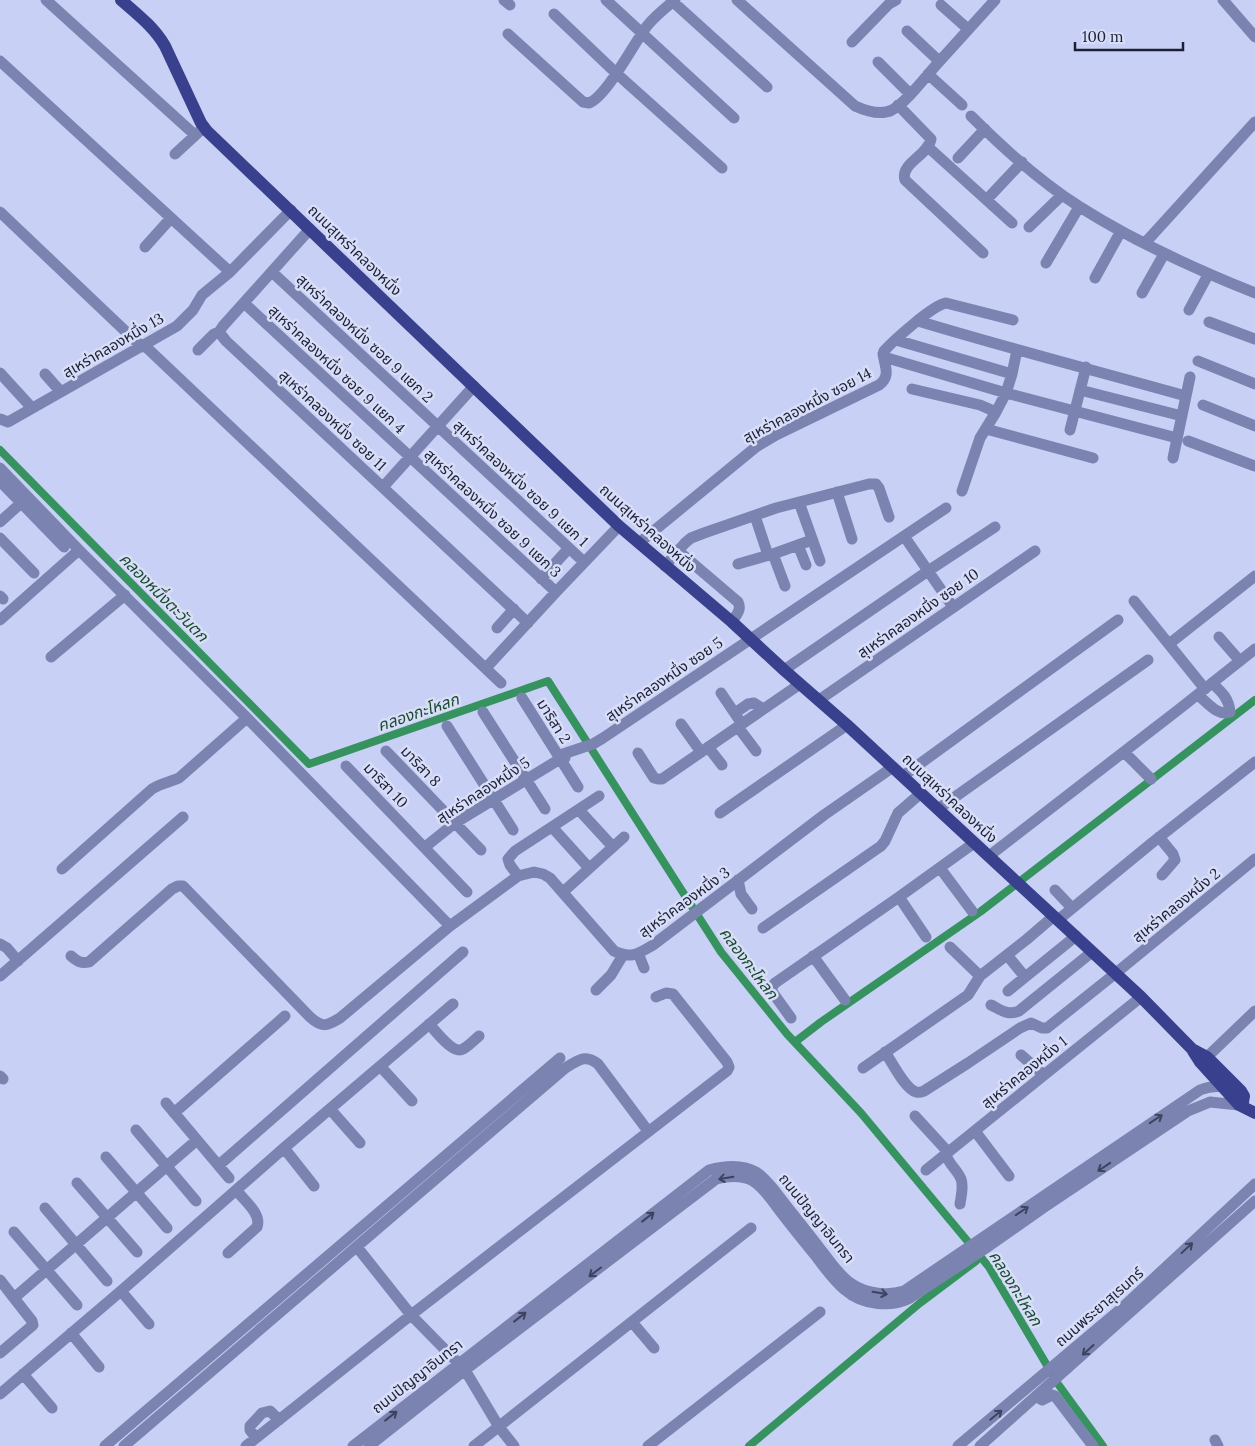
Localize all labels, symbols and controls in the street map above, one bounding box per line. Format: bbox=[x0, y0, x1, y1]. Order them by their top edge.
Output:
scale bar bbox=[1075, 20, 1182, 52]
text: 100 m bbox=[1082, 27, 1123, 46]
street label: ถนนสุเหร่าคลองหนึ่ง bbox=[304, 200, 407, 300]
street label: สุเหร่าคลองหนึ่ง ซอย 9 แยก 2 bbox=[293, 269, 438, 406]
street label: สุเหร่าคลองหนึ่ง ซอย 9 แยก 4 bbox=[265, 300, 410, 437]
street label: สุเหร่าคลองหนึ่ง 13 bbox=[59, 308, 167, 382]
street label: สุเหร่าคลองหนึ่ง ซอย 14 bbox=[739, 362, 875, 447]
street label: สุเหร่าคลองหนึ่ง ซอย 11 bbox=[275, 364, 391, 475]
street label: สุเหร่าคลองหนึ่ง ซอย 9 แยก 1 bbox=[450, 415, 593, 550]
street label: สุเหร่าคลองหนึ่ง ซอย 9 แยก 3 bbox=[421, 444, 566, 581]
street label: ถนนสุเหร่าคลองหนึ่ง bbox=[596, 479, 701, 576]
water label: คลองหนึ่งตะวันตก bbox=[115, 548, 214, 647]
street label: สุเหร่าคลองหนึ่ง ซอย 10 bbox=[853, 563, 983, 662]
street label: สุเหร่าคลองหนึ่ง ซอย 5 bbox=[601, 632, 726, 725]
water label: คลองกะโหลก bbox=[375, 688, 463, 735]
street label: มาริสา 2 bbox=[533, 695, 575, 747]
street label: มาริสา 8 bbox=[397, 742, 445, 790]
street label: ถนนสุเหร่าคลองหนึ่ง bbox=[898, 748, 1002, 847]
street label: สุเหร่าคลองหนึ่ง 5 bbox=[432, 752, 533, 827]
street label: มาริสา 10 bbox=[360, 758, 412, 812]
street label: สุเหร่าคลองหนึ่ง 3 bbox=[634, 862, 733, 941]
street label: สุเหร่าคลองหนึ่ง 2 bbox=[1128, 863, 1224, 946]
water label: คลองกะโหลก bbox=[715, 923, 783, 1004]
street label: สุเหร่าคลองหนึ่ง 1 bbox=[977, 1031, 1071, 1112]
one-way arrow bbox=[1149, 1114, 1163, 1125]
one-way arrow bbox=[1098, 1162, 1112, 1172]
street label: ถนนปัญญาอินทรา bbox=[775, 1169, 859, 1267]
one-way arrow bbox=[718, 1173, 734, 1183]
one-way arrow bbox=[1014, 1206, 1028, 1216]
one-way arrow bbox=[641, 1212, 654, 1223]
one-way arrow bbox=[1181, 1242, 1193, 1254]
water label: คลองกะโหลก bbox=[985, 1247, 1048, 1330]
street label: ถนนพระยาสุเรนทร์ bbox=[1051, 1263, 1148, 1351]
one-way arrow bbox=[589, 1266, 602, 1277]
one-way arrow bbox=[871, 1288, 887, 1298]
one-way arrow bbox=[513, 1311, 526, 1322]
street label: ถนนปัญญาอินทรา bbox=[368, 1335, 466, 1417]
one-way arrow bbox=[1082, 1344, 1095, 1356]
one-way arrow bbox=[989, 1410, 1002, 1421]
one-way arrow bbox=[384, 1411, 397, 1422]

